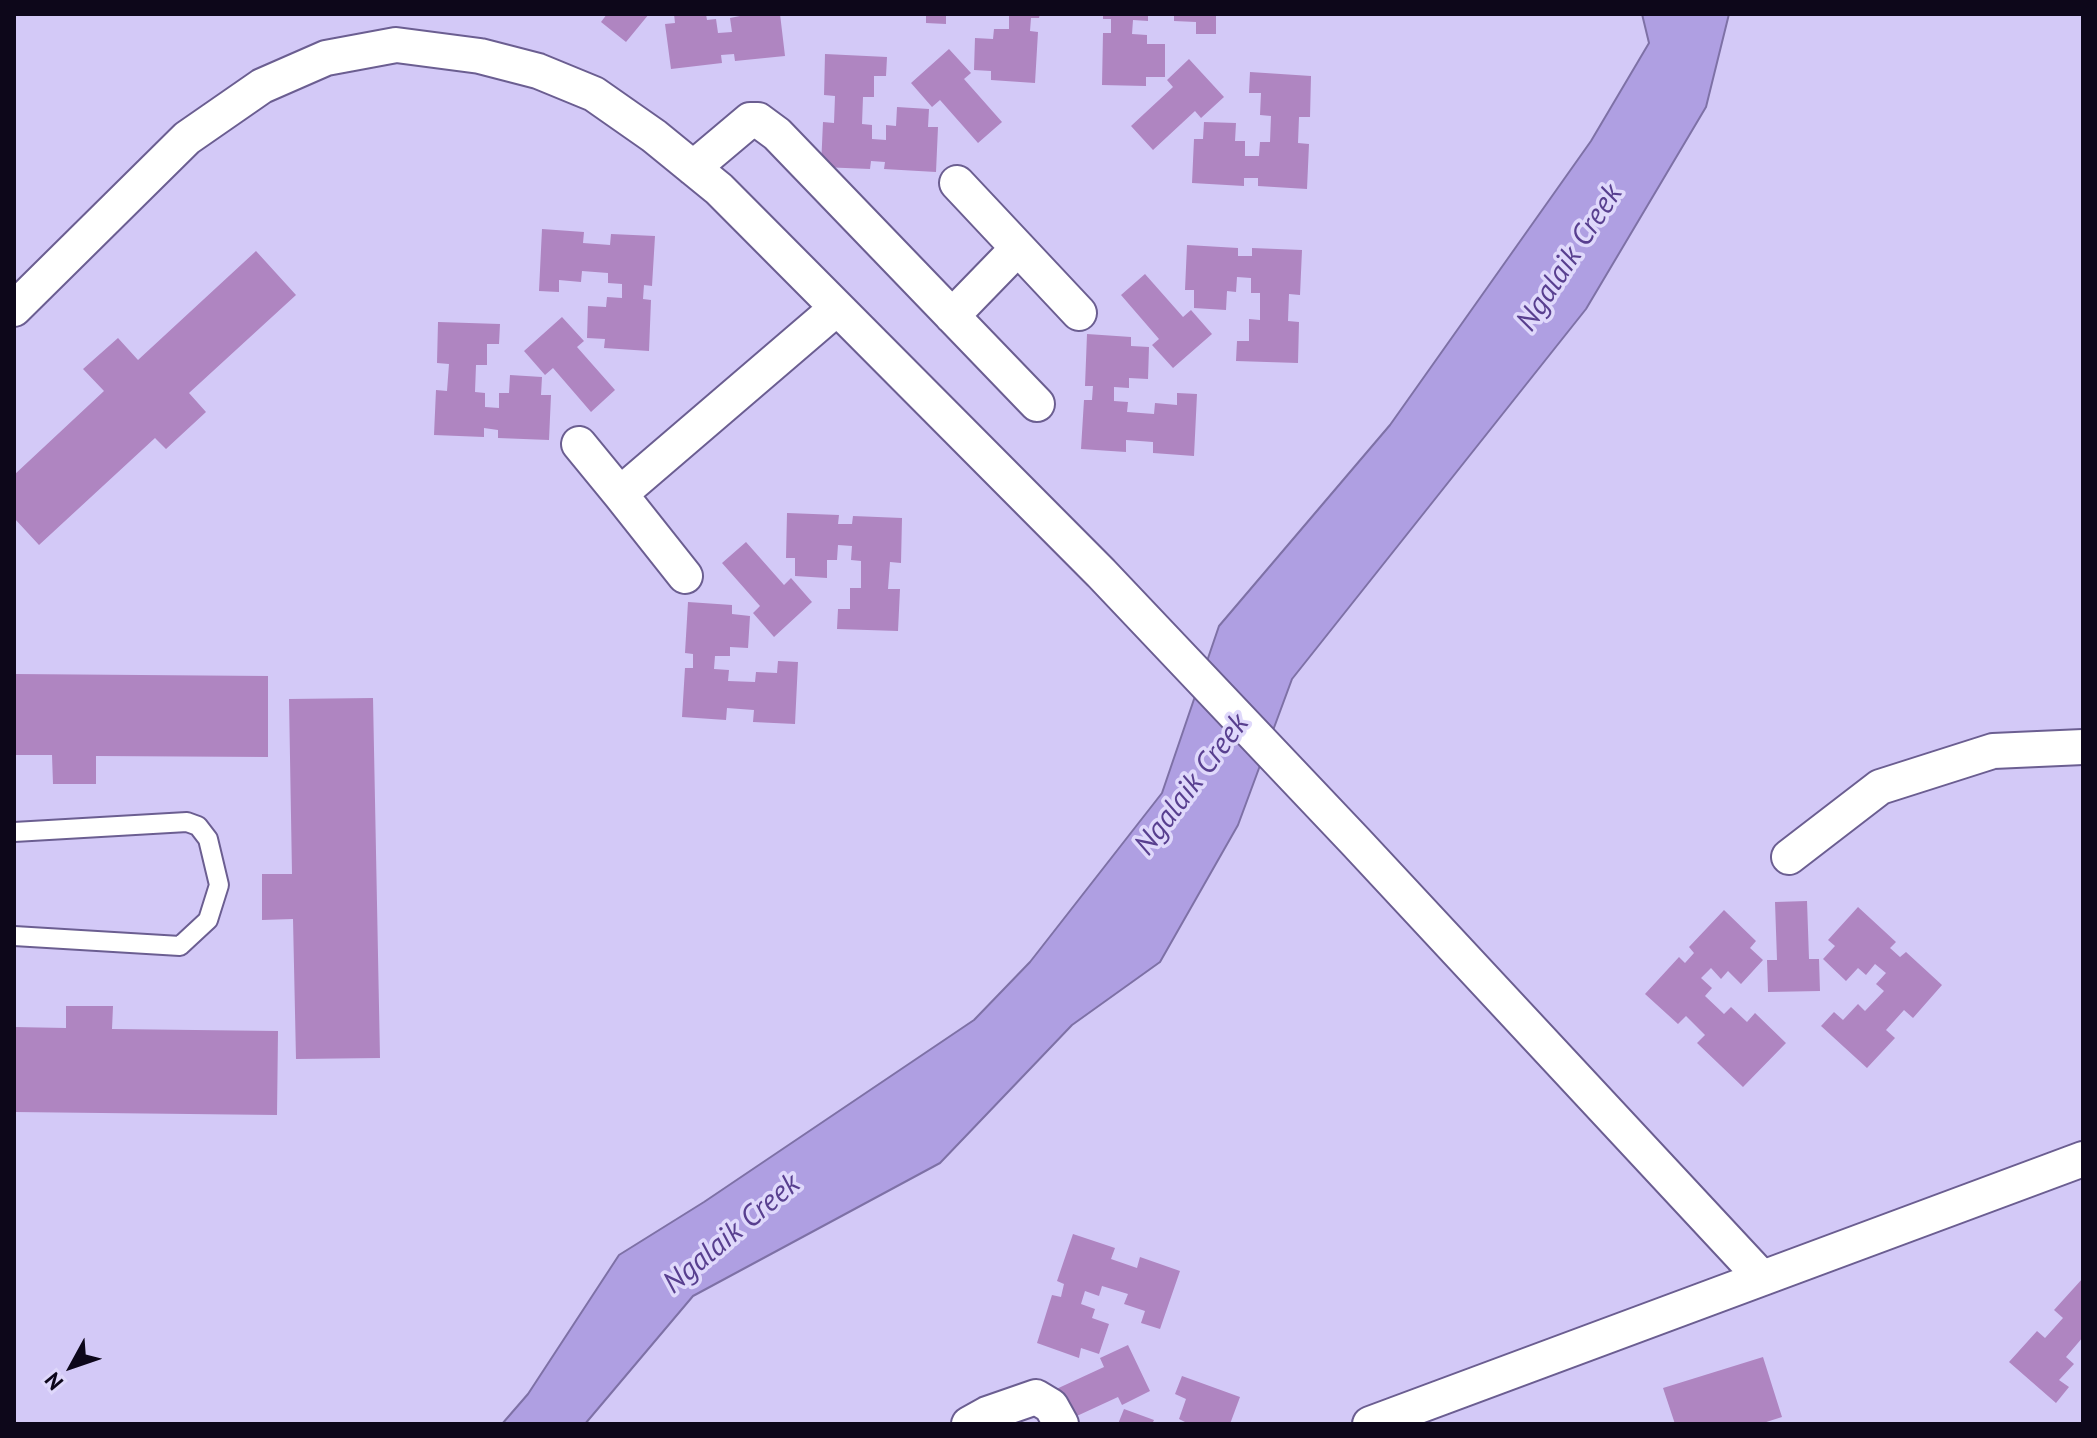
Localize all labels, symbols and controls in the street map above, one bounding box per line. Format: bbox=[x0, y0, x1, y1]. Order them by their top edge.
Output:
water label: Ngalaik Creek bbox=[1509, 178, 1631, 338]
water label: Ngalaik Creek bbox=[1127, 707, 1257, 863]
water label: Ngalaik Creek bbox=[656, 1166, 808, 1302]
north arrow bbox=[32, 1326, 112, 1406]
text: N bbox=[38, 1367, 69, 1396]

